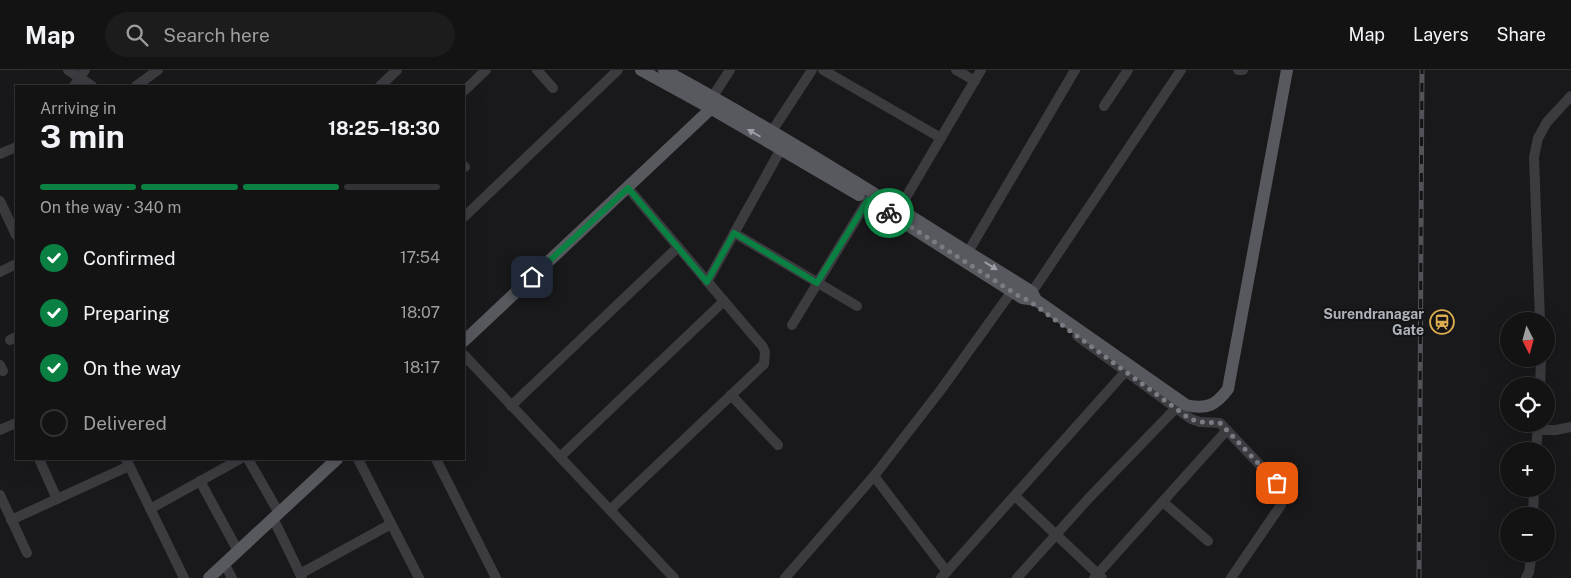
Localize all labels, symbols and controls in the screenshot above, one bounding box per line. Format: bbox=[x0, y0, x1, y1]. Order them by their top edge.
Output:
search box bbox=[105, 12, 455, 57]
text: Map bbox=[25, 21, 75, 49]
icon: search bbox=[123, 21, 151, 49]
text: Search here bbox=[163, 24, 270, 46]
text: Map bbox=[1349, 24, 1385, 45]
text: Layers bbox=[1413, 24, 1469, 45]
text: Share bbox=[1497, 24, 1546, 45]
text: Arriving in bbox=[40, 99, 116, 118]
text: 18:25–18:30 bbox=[328, 117, 440, 139]
text: 3 min bbox=[40, 118, 125, 155]
one-way arrow bbox=[747, 129, 762, 137]
courier bbox=[864, 188, 914, 238]
text: On the way · 340 m bbox=[40, 198, 181, 217]
icon: bike bbox=[875, 199, 903, 227]
icon: check bbox=[40, 244, 68, 272]
text: Confirmed bbox=[83, 247, 176, 269]
text: 17:54 bbox=[400, 248, 440, 267]
pin bbox=[511, 256, 553, 298]
one-way arrow bbox=[984, 261, 997, 270]
icon: home bbox=[518, 263, 546, 291]
icon: check bbox=[40, 299, 68, 327]
text: Preparing bbox=[83, 302, 170, 324]
text: 18:07 bbox=[400, 303, 440, 322]
place label: Surendranagar Gate bbox=[1323, 306, 1424, 338]
station icon: Surendranagar Gate bbox=[1429, 309, 1455, 335]
north arrow bbox=[1500, 312, 1555, 368]
map controls bbox=[1500, 312, 1555, 562]
icon: check bbox=[40, 354, 68, 382]
text: On the way bbox=[83, 357, 181, 379]
text: 18:17 bbox=[403, 358, 440, 377]
button: locate bbox=[1500, 377, 1555, 432]
text: Delivered bbox=[83, 412, 167, 434]
button: + bbox=[1500, 442, 1555, 497]
pin bbox=[1256, 462, 1298, 504]
icon: bag bbox=[1263, 469, 1291, 497]
button: − bbox=[1500, 507, 1555, 562]

